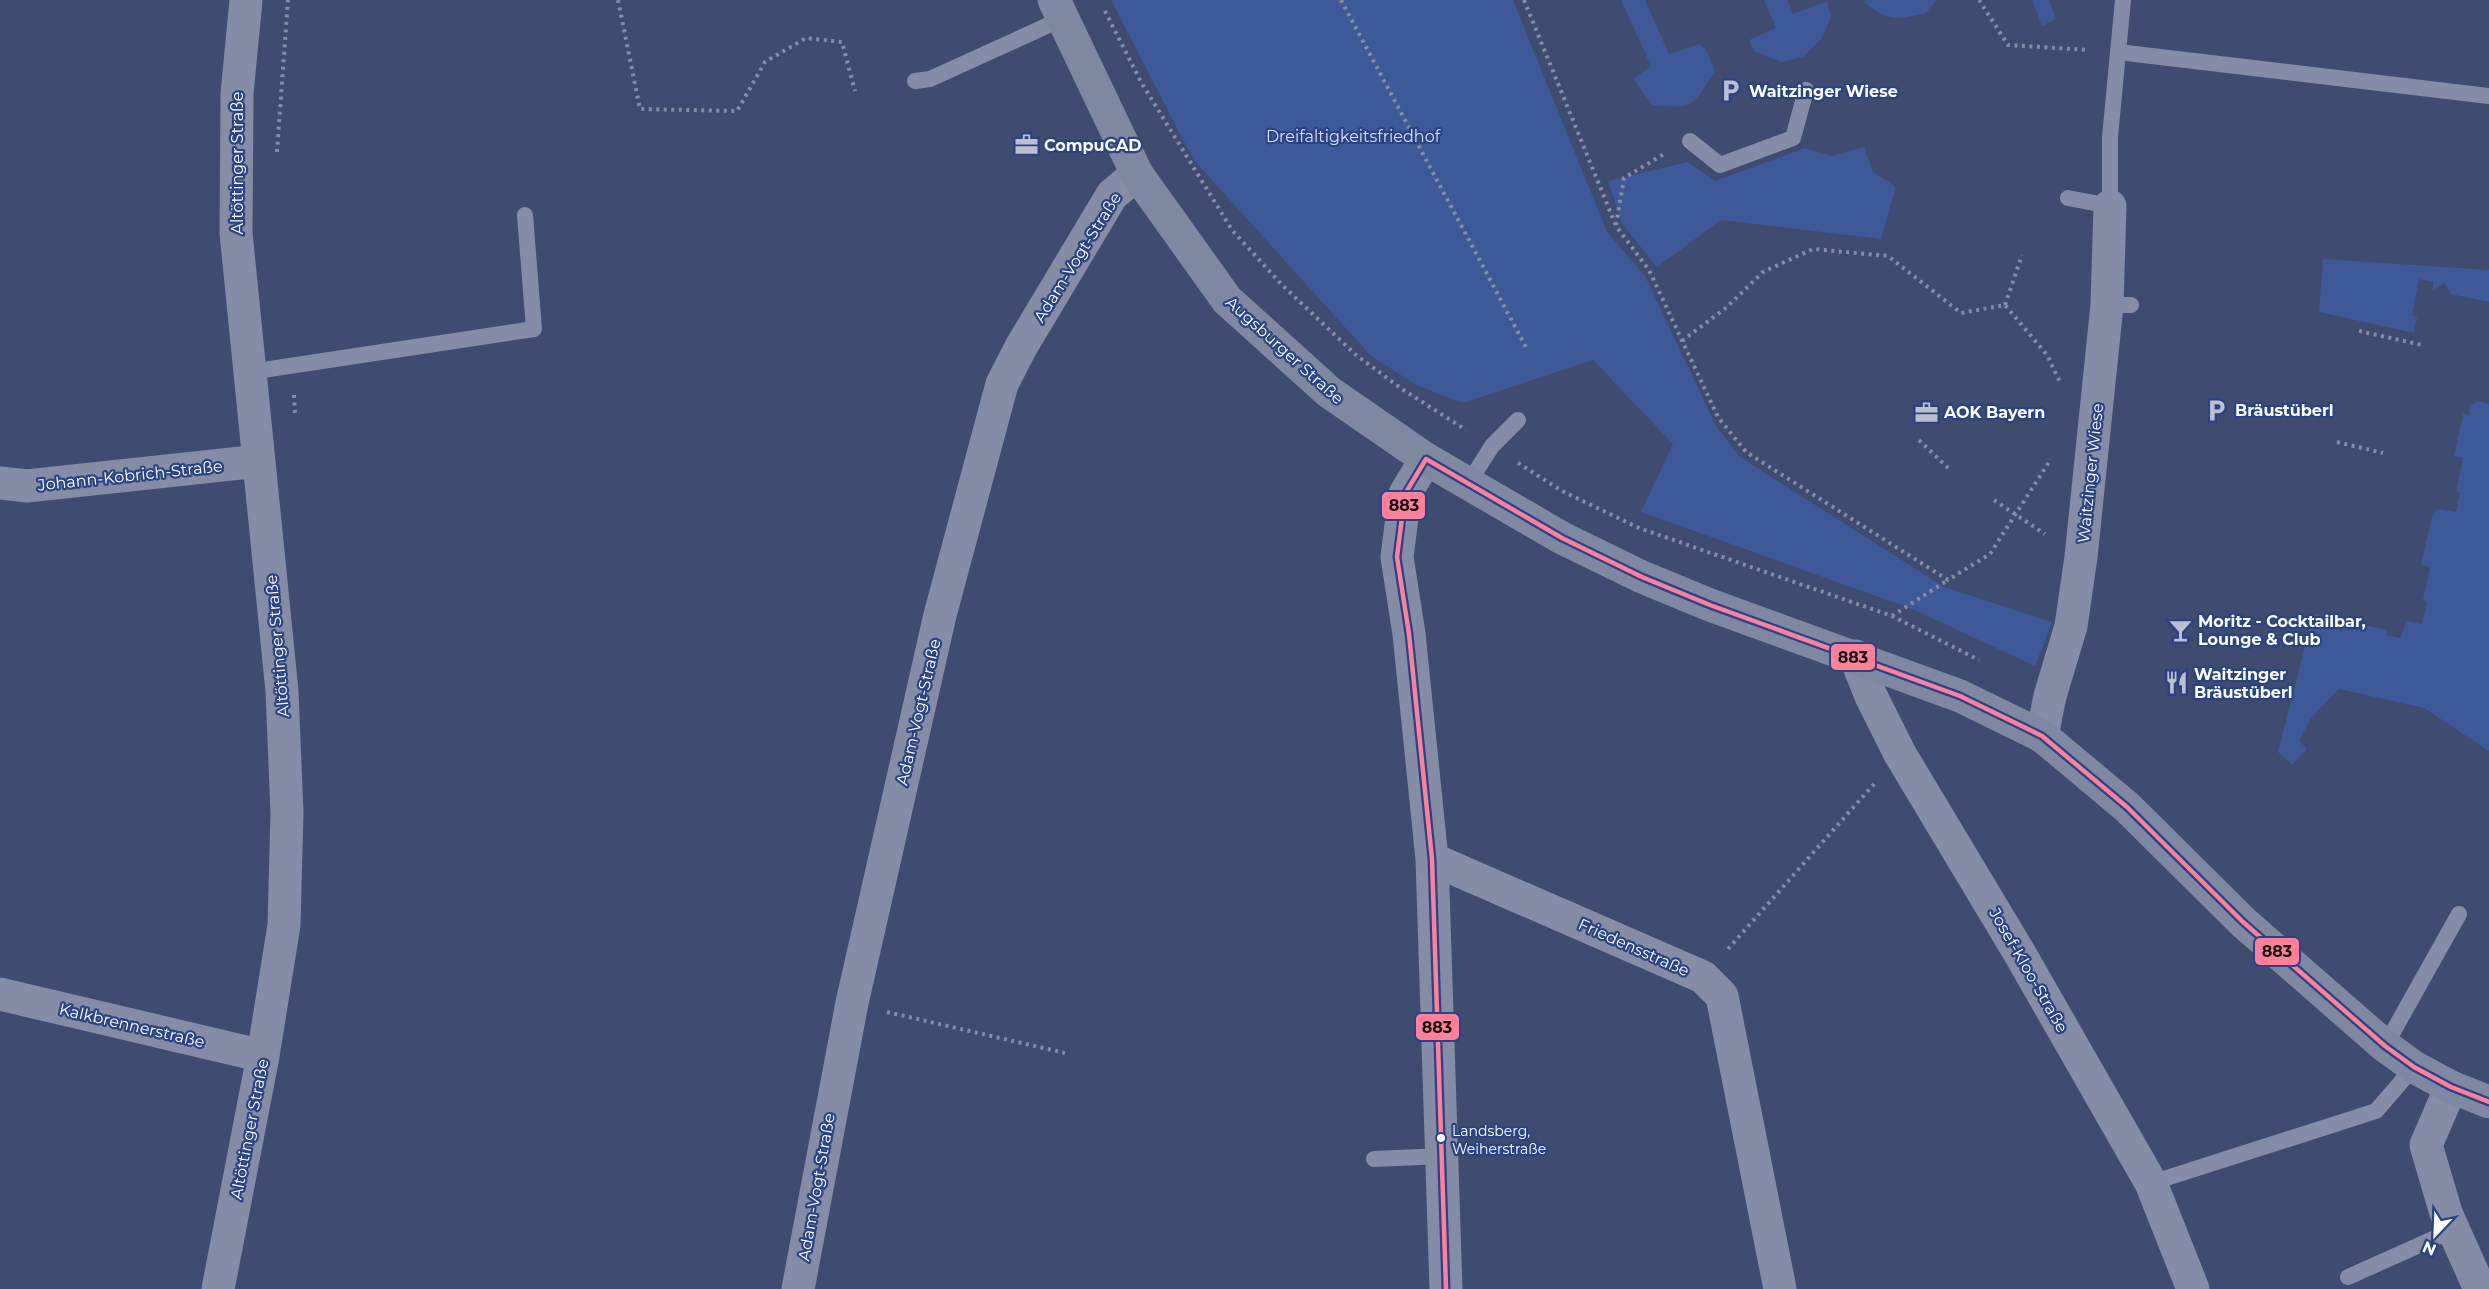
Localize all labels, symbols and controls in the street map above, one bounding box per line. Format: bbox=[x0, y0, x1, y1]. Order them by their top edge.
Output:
parking icon: Waitzinger Wiese bbox=[1718, 78, 1744, 104]
place label: Waitzinger Wiese bbox=[1749, 82, 1898, 101]
street label: Altöttinger Straße bbox=[228, 92, 247, 234]
park label: Dreifaltigkeitsfriedhof bbox=[1266, 127, 1441, 146]
office icon: CompuCAD bbox=[1013, 132, 1039, 158]
place label: CompuCAD bbox=[1044, 136, 1141, 155]
street label: Adam-Vogt-Straße bbox=[1030, 189, 1125, 326]
street label: Augsburger Straße bbox=[1222, 293, 1347, 408]
parking icon: Bräustüberl bbox=[2204, 397, 2230, 423]
office icon: AOK Bayern bbox=[1913, 399, 1939, 425]
place label: Bräustüberl bbox=[2235, 401, 2334, 420]
street label: Waitzinger Wiese bbox=[2074, 402, 2107, 544]
place label: AOK Bayern bbox=[1943, 403, 2045, 422]
street label: Johann-Kobrich-Straße bbox=[36, 456, 224, 495]
line badge: 883 bbox=[1381, 491, 1426, 520]
text: 883 bbox=[1389, 496, 1419, 515]
street label: Altöttinger Straße bbox=[262, 574, 293, 718]
place label: Moritz - Cocktailbar, Lounge & Club bbox=[2198, 612, 2366, 649]
bar icon: Moritz - Cocktailbar, Lounge & Club bbox=[2167, 617, 2193, 643]
street label: Adam-Vogt-Straße bbox=[892, 637, 945, 787]
line badge: 883 bbox=[1830, 643, 1876, 671]
text: 883 bbox=[1838, 648, 1868, 667]
place label: Waitzinger Bräustüberl bbox=[2194, 665, 2293, 702]
restaurant icon: Waitzinger Bräustüberl bbox=[2163, 670, 2189, 696]
street label: Josef-Kloo-Straße bbox=[1985, 904, 2072, 1036]
street label: Friedensstraße bbox=[1575, 915, 1692, 980]
line badge: 883 bbox=[2254, 937, 2300, 966]
text: 883 bbox=[2262, 942, 2292, 961]
street label: Kalkbrennerstraße bbox=[57, 1000, 206, 1051]
line badge: 883 bbox=[1415, 1013, 1460, 1041]
text: 883 bbox=[1422, 1018, 1452, 1037]
street label: Altöttinger Straße bbox=[227, 1057, 272, 1201]
street label: Adam-Vogt-Straße bbox=[794, 1112, 839, 1262]
place label: Landsberg, Weiherstraße bbox=[1452, 1122, 1546, 1158]
marker: Landsberg, Weiherstraße bbox=[1435, 1132, 1447, 1144]
north arrow bbox=[2405, 1205, 2465, 1265]
text: N bbox=[2420, 1237, 2439, 1260]

